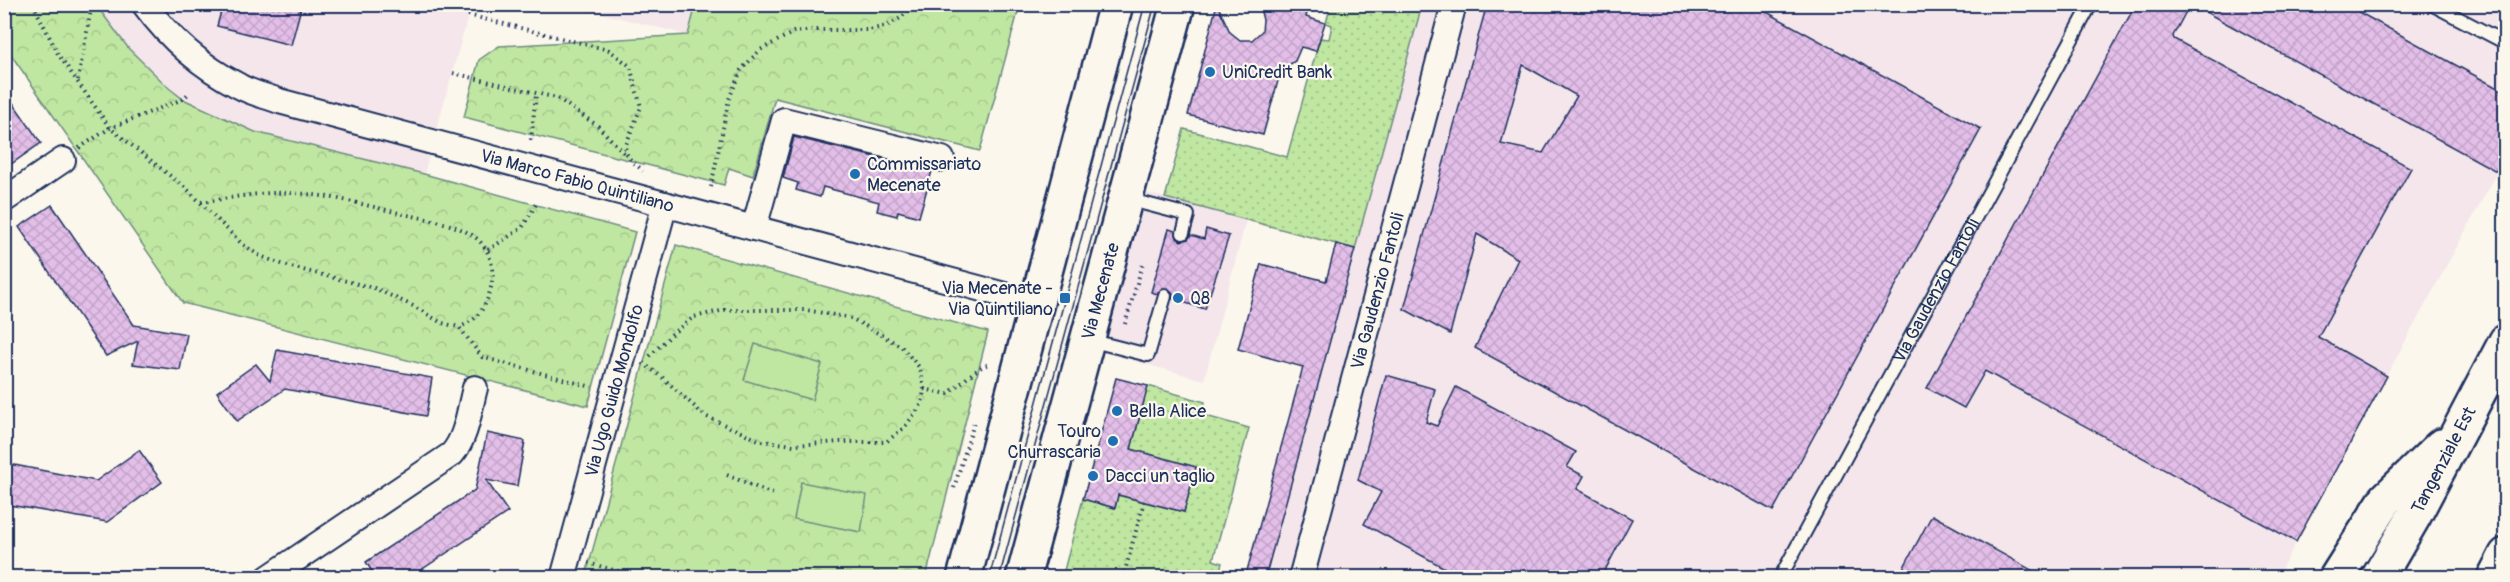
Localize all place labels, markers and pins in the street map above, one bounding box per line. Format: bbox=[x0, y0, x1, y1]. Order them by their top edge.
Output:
place label: UniCredit Bank bbox=[1222, 61, 1333, 84]
marker: UniCredit Bank bbox=[1203, 65, 1217, 79]
place label: Commissariato Mecenate bbox=[867, 153, 982, 197]
marker: Commissariato Mecenate bbox=[848, 167, 862, 181]
place label: Via Mecenate - Via Quintiliano bbox=[942, 277, 1053, 321]
place label: Q8 bbox=[1190, 287, 1210, 310]
marker: Via Mecenate - Via Quintiliano bbox=[1058, 291, 1072, 305]
marker: Q8 bbox=[1171, 291, 1185, 305]
place label: Bella Alice bbox=[1129, 400, 1206, 423]
marker: Bella Alice bbox=[1110, 404, 1124, 418]
place label: Touro Churrascaria bbox=[1008, 420, 1101, 464]
marker: Touro Churrascaria bbox=[1106, 434, 1120, 448]
place label: Dacci un taglio bbox=[1105, 465, 1215, 488]
marker: Dacci un taglio bbox=[1086, 469, 1100, 483]

